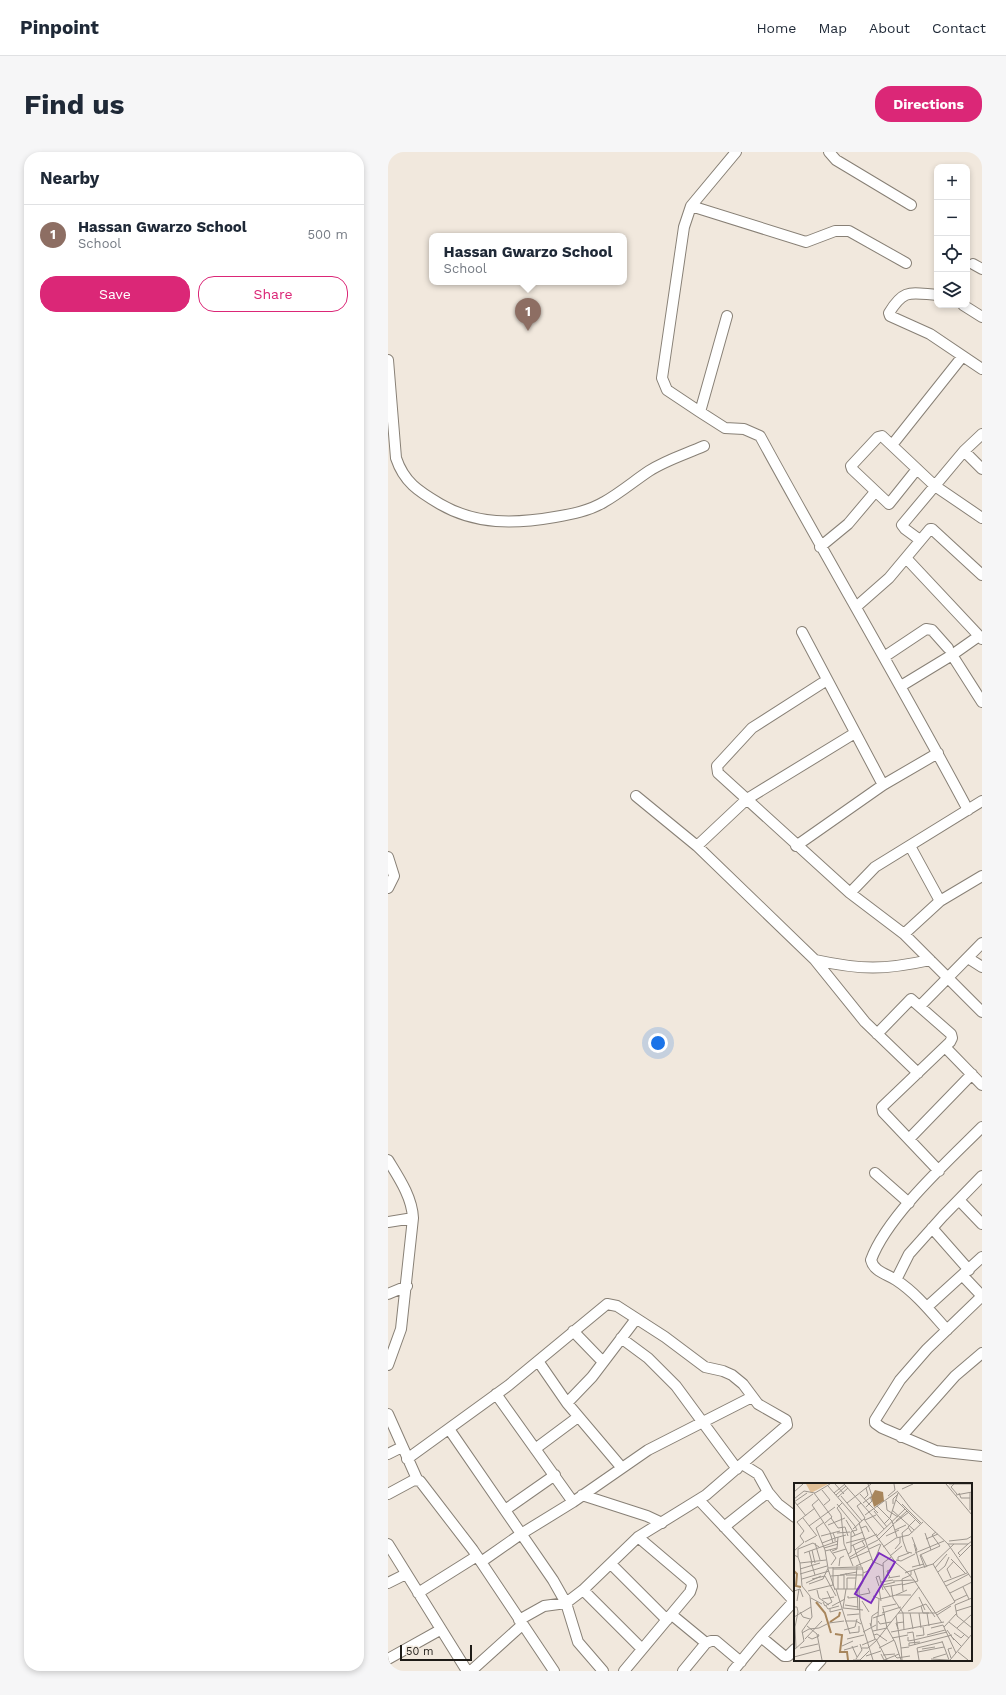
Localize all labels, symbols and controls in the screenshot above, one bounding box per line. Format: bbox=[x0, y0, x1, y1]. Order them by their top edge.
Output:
text: Pinpoint bbox=[20, 16, 99, 39]
text: Home bbox=[756, 20, 796, 36]
text: Map bbox=[818, 20, 847, 36]
text: About bbox=[869, 20, 910, 36]
text: Contact bbox=[932, 20, 986, 36]
button: Directions bbox=[875, 86, 982, 122]
text: Find us bbox=[24, 88, 124, 121]
map controls bbox=[934, 164, 970, 308]
button: + bbox=[934, 164, 970, 200]
text: Nearby bbox=[40, 168, 99, 188]
button: − bbox=[934, 200, 970, 236]
text: Hassan Gwarzo School bbox=[78, 218, 247, 236]
text: 1 bbox=[50, 227, 56, 242]
text: 500 m bbox=[307, 227, 348, 242]
popup bbox=[429, 233, 627, 285]
text: School bbox=[78, 236, 121, 251]
button: locate bbox=[934, 236, 970, 272]
text: Hassan Gwarzo School bbox=[444, 243, 612, 261]
text: School bbox=[444, 261, 487, 276]
button: layers bbox=[934, 272, 970, 308]
button: Save bbox=[40, 276, 190, 312]
button: Share bbox=[198, 276, 348, 312]
pin: 1 bbox=[515, 298, 541, 331]
your location bbox=[648, 1033, 668, 1053]
inset map bbox=[794, 1483, 972, 1661]
scale bar bbox=[400, 1643, 472, 1662]
text: 50 m bbox=[406, 1645, 433, 1658]

